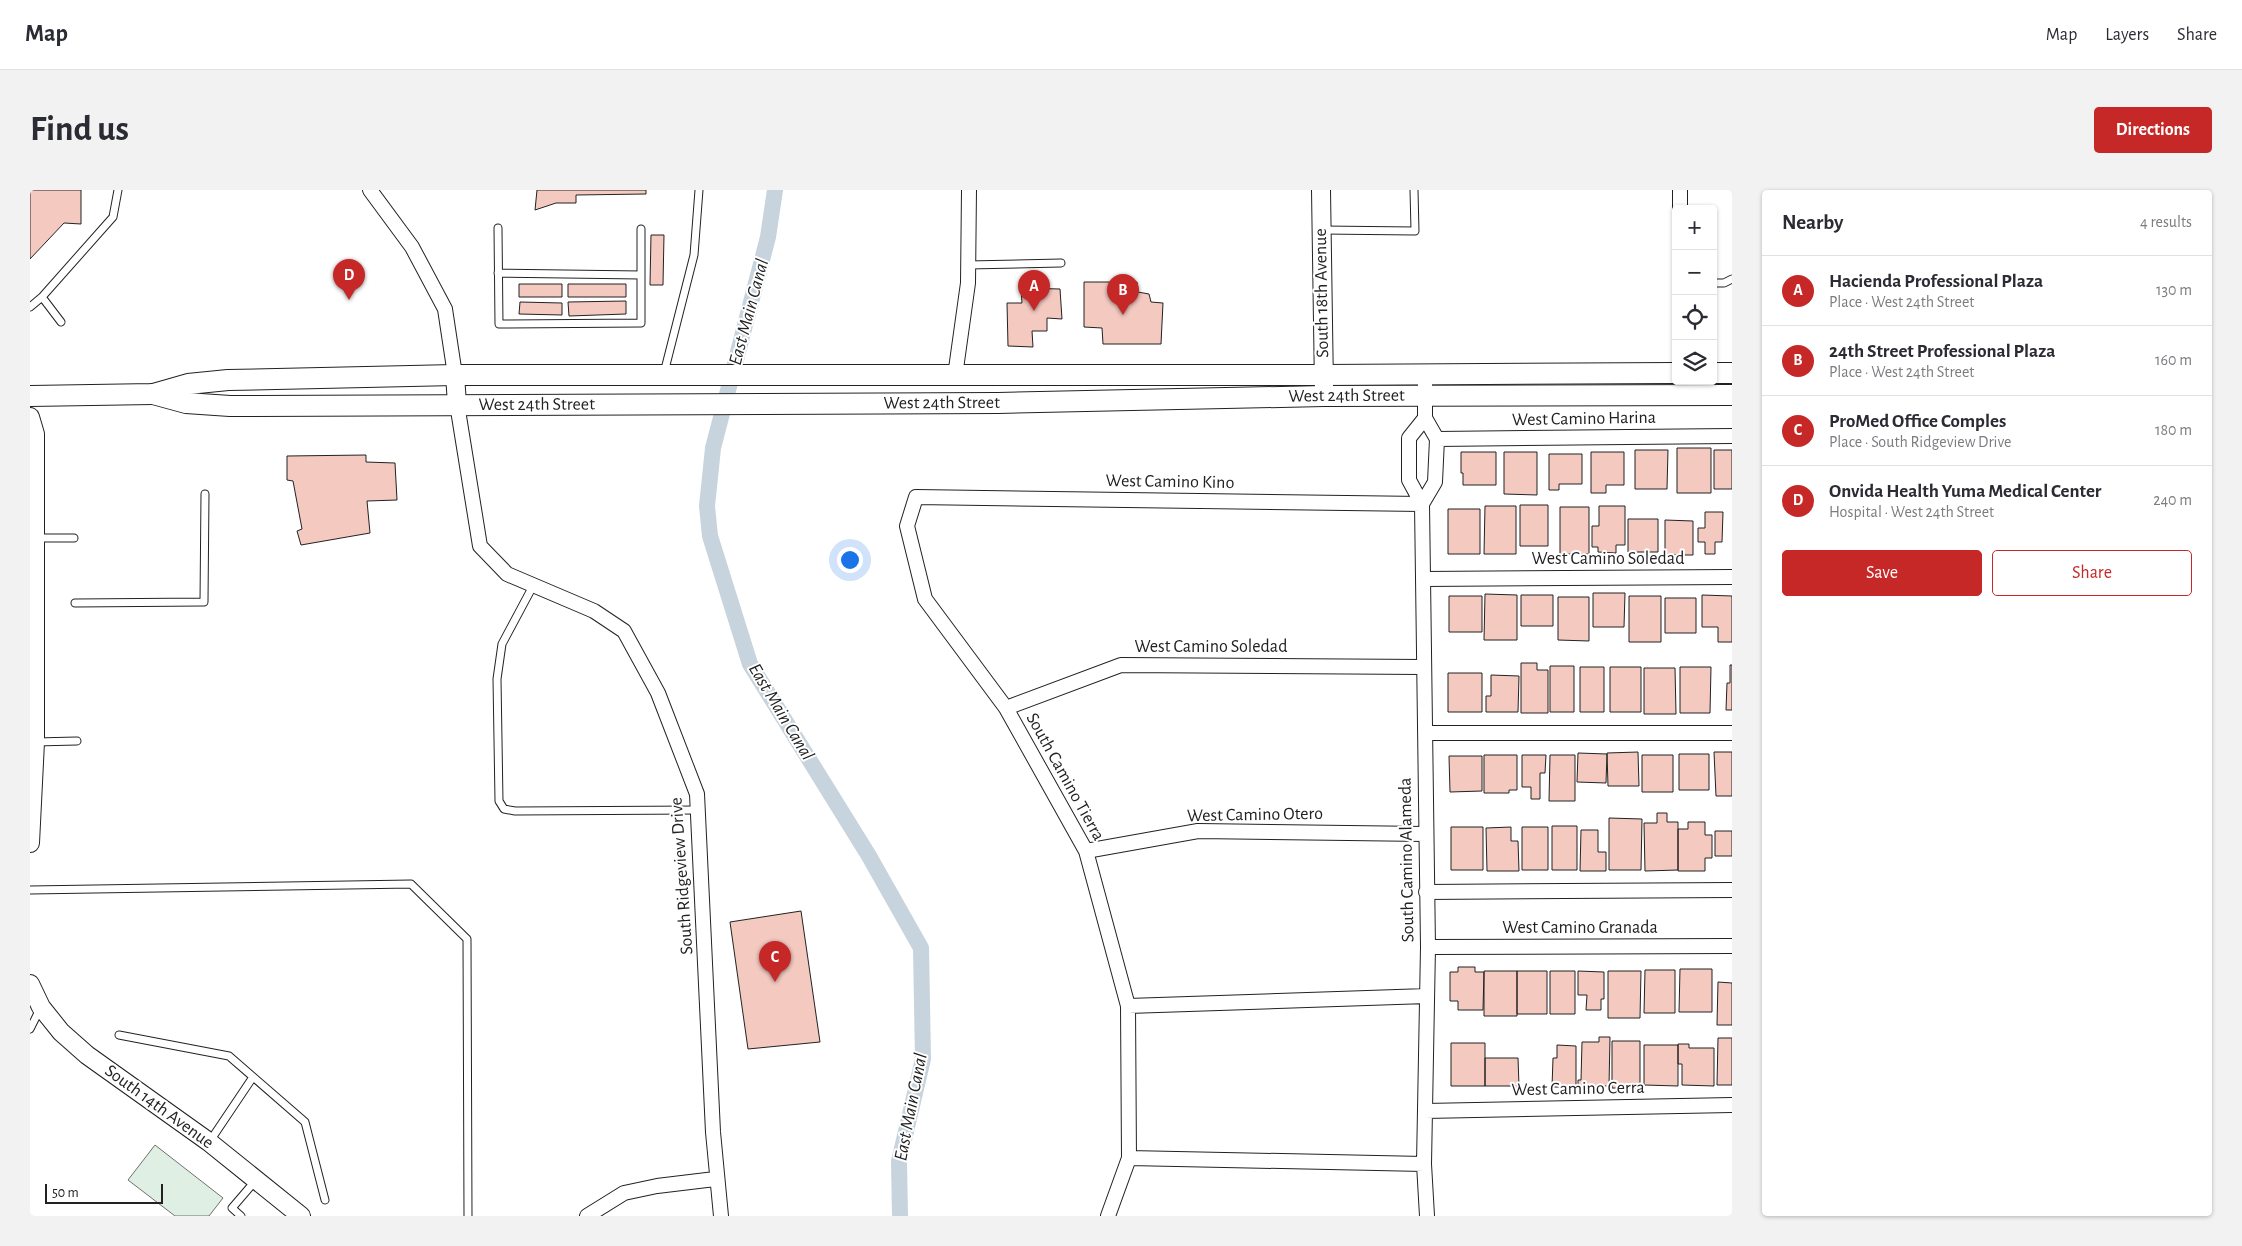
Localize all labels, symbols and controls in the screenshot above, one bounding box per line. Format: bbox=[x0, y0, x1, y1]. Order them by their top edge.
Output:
text: Map bbox=[25, 22, 68, 46]
text: Map bbox=[2046, 26, 2077, 44]
text: Layers bbox=[2105, 26, 2149, 44]
text: Share bbox=[2177, 26, 2217, 44]
button: Directions bbox=[2094, 107, 2212, 153]
text: Find us bbox=[30, 112, 129, 147]
map controls bbox=[1672, 205, 1717, 385]
button: + bbox=[1672, 205, 1717, 250]
text: Nearby bbox=[1782, 212, 1843, 233]
text: 4 results bbox=[2140, 214, 2192, 230]
street label: South 18th Avenue bbox=[1312, 228, 1332, 358]
button: − bbox=[1672, 250, 1717, 295]
water label: East Main Canal bbox=[726, 257, 772, 367]
pin: D bbox=[333, 259, 365, 300]
pin: A bbox=[1018, 270, 1050, 311]
text: Hacienda Professional Plaza bbox=[1829, 272, 2043, 291]
pin: B bbox=[1107, 274, 1139, 315]
text: A bbox=[1793, 282, 1803, 298]
text: 130 m bbox=[2156, 282, 2192, 298]
text: Place · West 24th Street bbox=[1829, 294, 1974, 310]
button: locate bbox=[1672, 295, 1717, 340]
button: layers bbox=[1672, 340, 1717, 385]
text: 24th Street Professional Plaza bbox=[1829, 342, 2055, 361]
text: B bbox=[1793, 352, 1803, 368]
text: 160 m bbox=[2155, 352, 2192, 368]
text: Place · West 24th Street bbox=[1829, 364, 1974, 380]
street label: West 24th Street bbox=[1288, 387, 1405, 406]
street label: West 24th Street bbox=[883, 394, 1000, 412]
street label: West 24th Street bbox=[478, 396, 595, 414]
street label: West Camino Harina bbox=[1512, 409, 1656, 429]
text: ProMed Office Comples bbox=[1829, 412, 2006, 431]
text: C bbox=[1794, 422, 1802, 438]
text: 180 m bbox=[2155, 422, 2192, 438]
text: Place · South Ridgeview Drive bbox=[1829, 434, 2011, 450]
street label: West Camino Kino bbox=[1106, 472, 1235, 492]
text: Onvida Health Yuma Medical Center bbox=[1829, 482, 2101, 501]
text: D bbox=[1793, 492, 1803, 508]
text: 240 m bbox=[2153, 492, 2192, 508]
text: Hospital · West 24th Street bbox=[1829, 504, 1994, 520]
your location bbox=[837, 547, 863, 573]
street label: West Camino Soledad bbox=[1532, 550, 1684, 568]
button: Save bbox=[1782, 550, 1982, 596]
button: Share bbox=[1992, 550, 2192, 596]
street label: West Camino Soledad bbox=[1135, 638, 1287, 656]
water label: East Main Canal bbox=[745, 660, 817, 764]
street label: South Camino Tierra bbox=[1023, 710, 1107, 844]
street label: South Camino Alameda bbox=[1397, 777, 1417, 943]
street label: South Ridgeview Drive bbox=[668, 797, 696, 955]
street label: West Camino Otero bbox=[1187, 805, 1323, 825]
street label: West Camino Granada bbox=[1502, 919, 1658, 937]
pin: C bbox=[759, 941, 791, 982]
water label: East Main Canal bbox=[891, 1051, 931, 1162]
street label: South 14th Avenue bbox=[101, 1062, 217, 1152]
street label: West Camino Cerra bbox=[1511, 1079, 1645, 1099]
scale bar bbox=[45, 1181, 162, 1204]
text: 50 m bbox=[52, 1186, 79, 1200]

